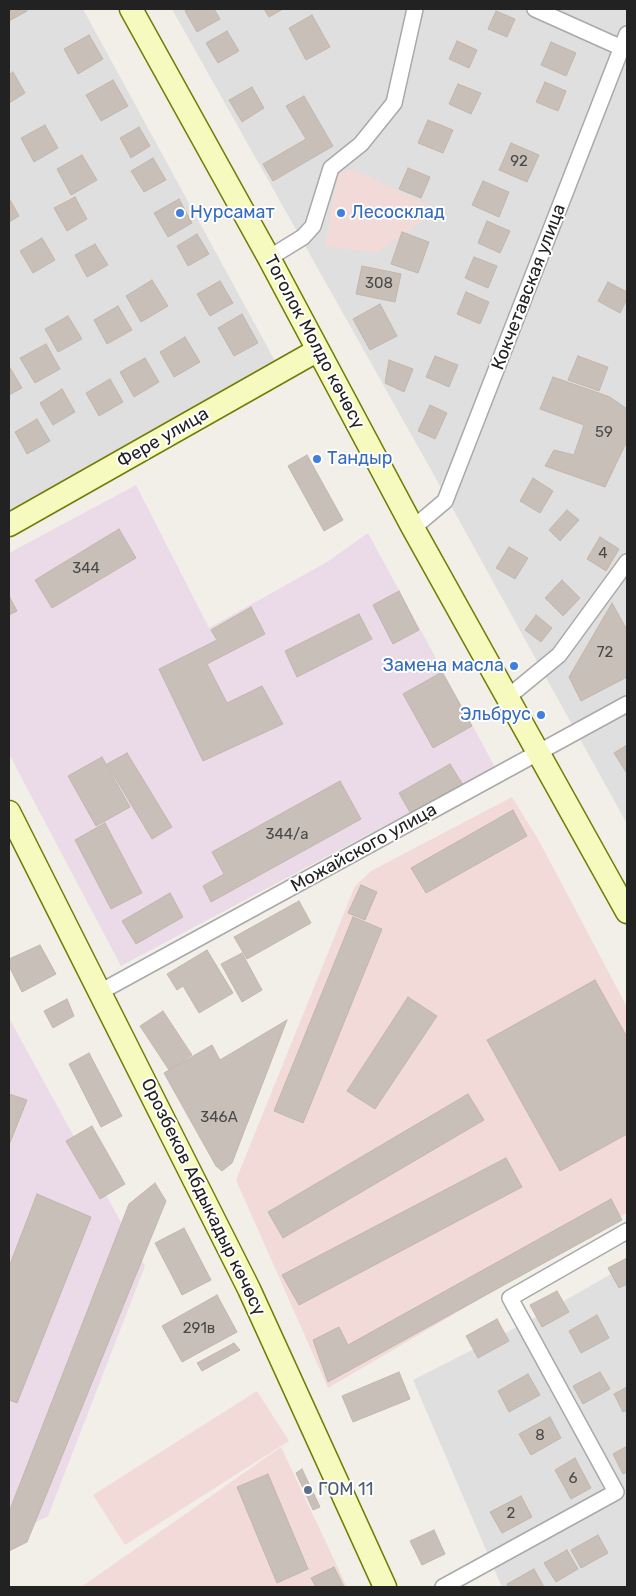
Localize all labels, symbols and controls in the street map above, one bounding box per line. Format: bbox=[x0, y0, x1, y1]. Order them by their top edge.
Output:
house number: 92 bbox=[510, 153, 528, 171]
street label: Кокчетавская улица bbox=[487, 201, 571, 373]
place label: Нурсамат bbox=[190, 202, 275, 224]
place label: Лесосклад bbox=[351, 202, 445, 224]
marker: Нурсамат bbox=[174, 207, 186, 219]
marker: Лесосклад bbox=[335, 207, 347, 219]
street label: Тоголок Молдо көчөсү bbox=[259, 252, 369, 432]
house number: 308 bbox=[365, 275, 393, 293]
street label: Фере улица bbox=[113, 403, 213, 473]
house number: 59 bbox=[595, 424, 613, 442]
place label: Тандыр bbox=[327, 448, 393, 470]
marker: Тандыр bbox=[311, 453, 323, 465]
house number: 4 bbox=[598, 545, 608, 563]
house number: 344 bbox=[72, 560, 100, 578]
house number: 72 bbox=[597, 644, 613, 662]
place label: Замена масла bbox=[383, 655, 504, 677]
marker: Замена масла bbox=[508, 660, 520, 672]
place label: Эльбрус bbox=[460, 704, 531, 726]
marker: Эльбрус bbox=[535, 709, 547, 721]
street label: Можайского улица bbox=[287, 799, 441, 897]
house number: 344/а bbox=[265, 826, 309, 844]
street label: Орозбеков Абдыкадыр көчөсү bbox=[136, 1075, 270, 1319]
house number: 346А bbox=[200, 1109, 238, 1127]
house number: 291в bbox=[183, 1320, 215, 1338]
house number: 8 bbox=[535, 1427, 545, 1445]
house number: 6 bbox=[568, 1470, 578, 1488]
place label: ГОМ 11 bbox=[318, 1479, 373, 1501]
marker: ГОМ 11 bbox=[302, 1484, 314, 1496]
house number: 2 bbox=[507, 1505, 515, 1523]

